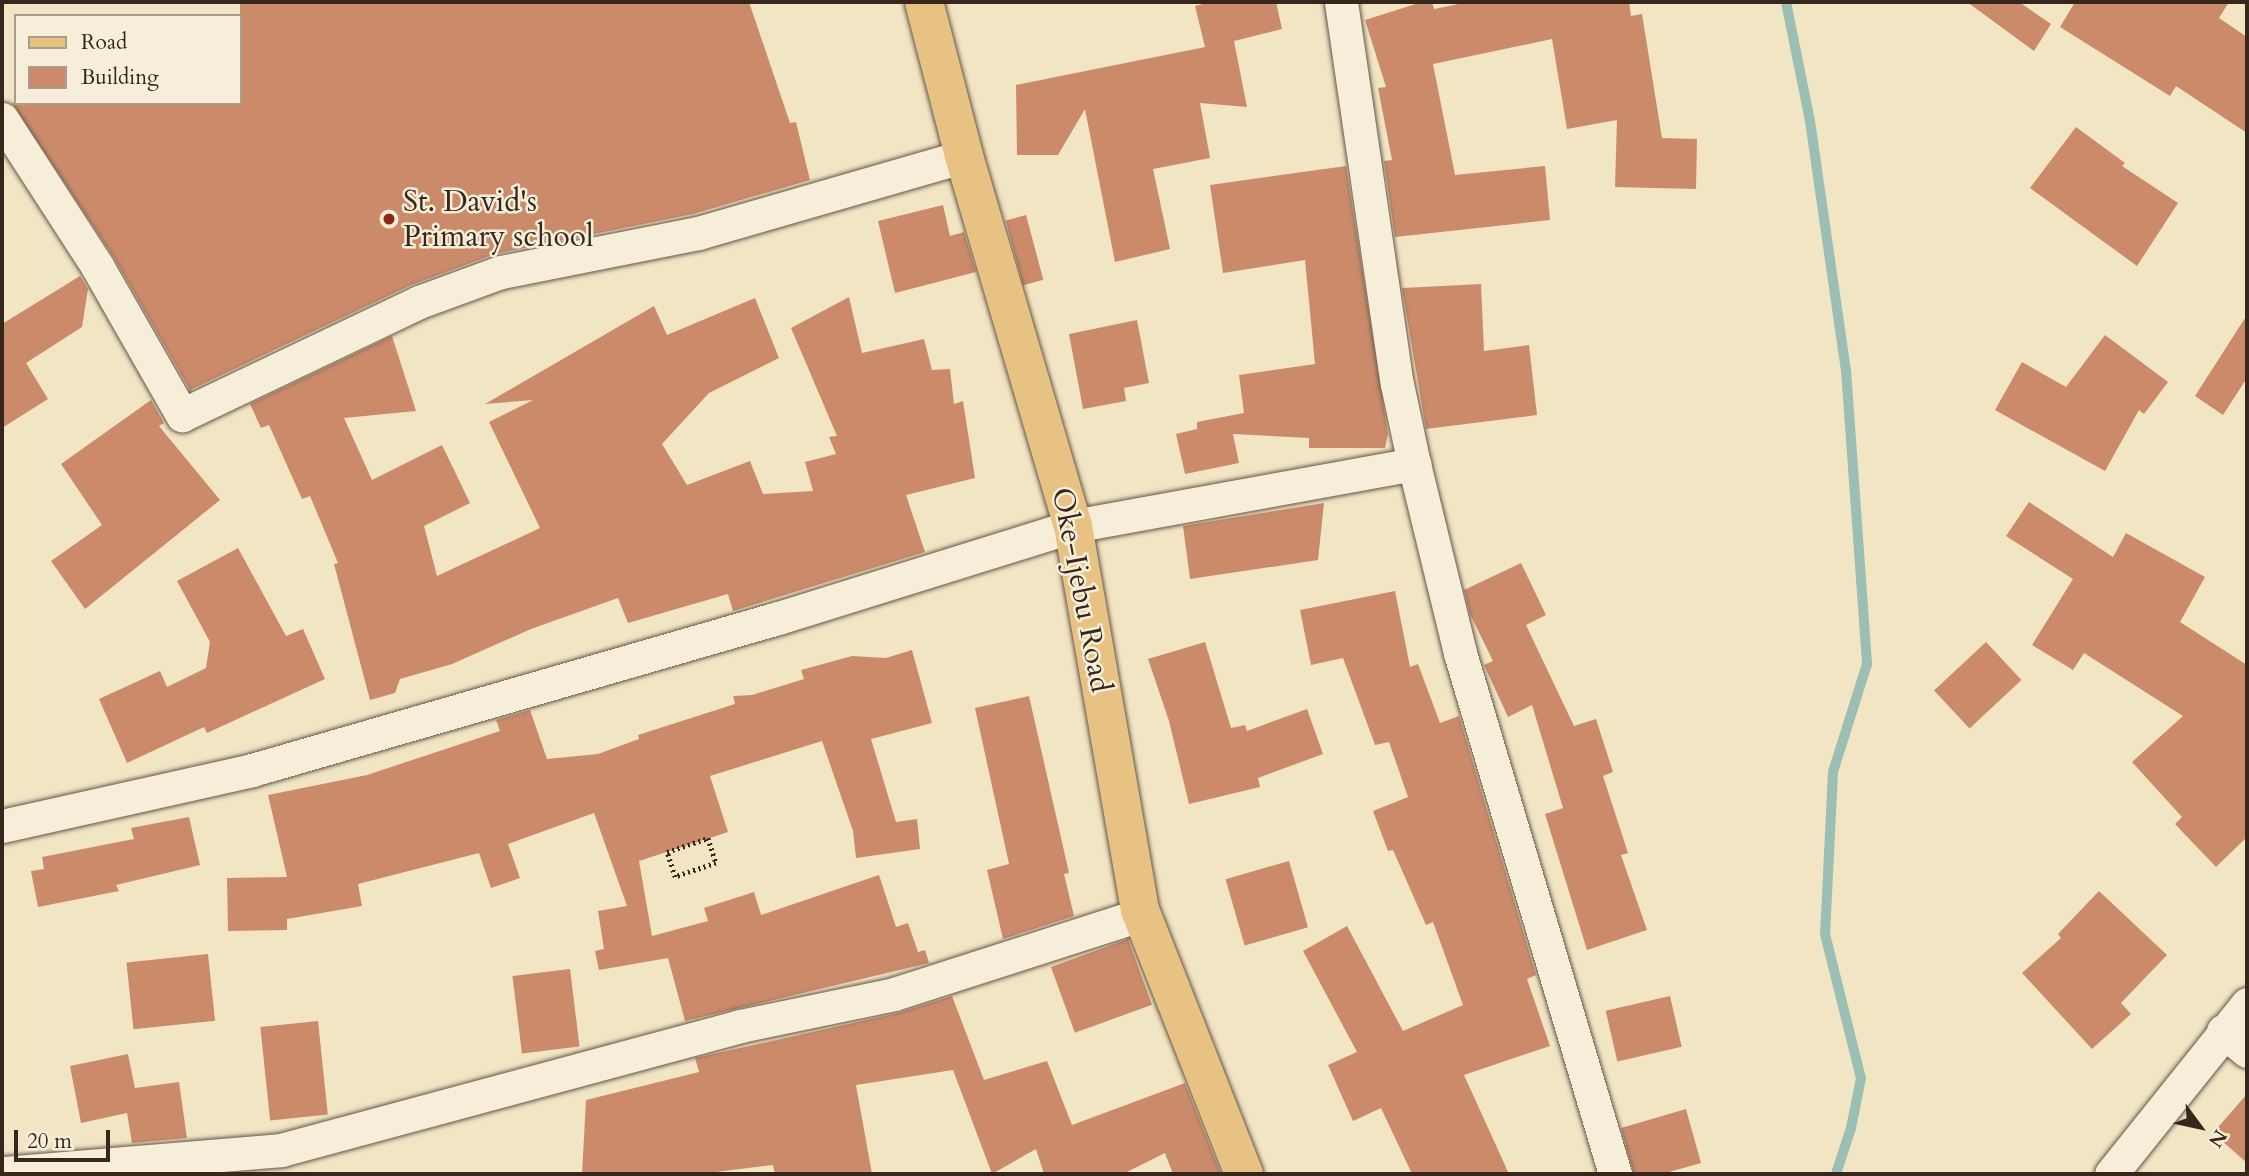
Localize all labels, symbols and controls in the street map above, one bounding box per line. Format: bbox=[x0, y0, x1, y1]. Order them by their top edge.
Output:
legend bbox=[14, 14, 242, 105]
text: Road bbox=[81, 28, 127, 57]
text: Building bbox=[81, 63, 159, 92]
place label: St. David's Primary school bbox=[403, 184, 594, 254]
marker: St. David's Primary school bbox=[381, 211, 397, 227]
street label: Oke-Ijebu Road bbox=[1044, 485, 1118, 695]
north arrow bbox=[2165, 1092, 2235, 1162]
scale bar bbox=[18, 1116, 114, 1160]
text: N bbox=[2202, 1124, 2233, 1152]
text: 20 m bbox=[27, 1127, 72, 1156]

